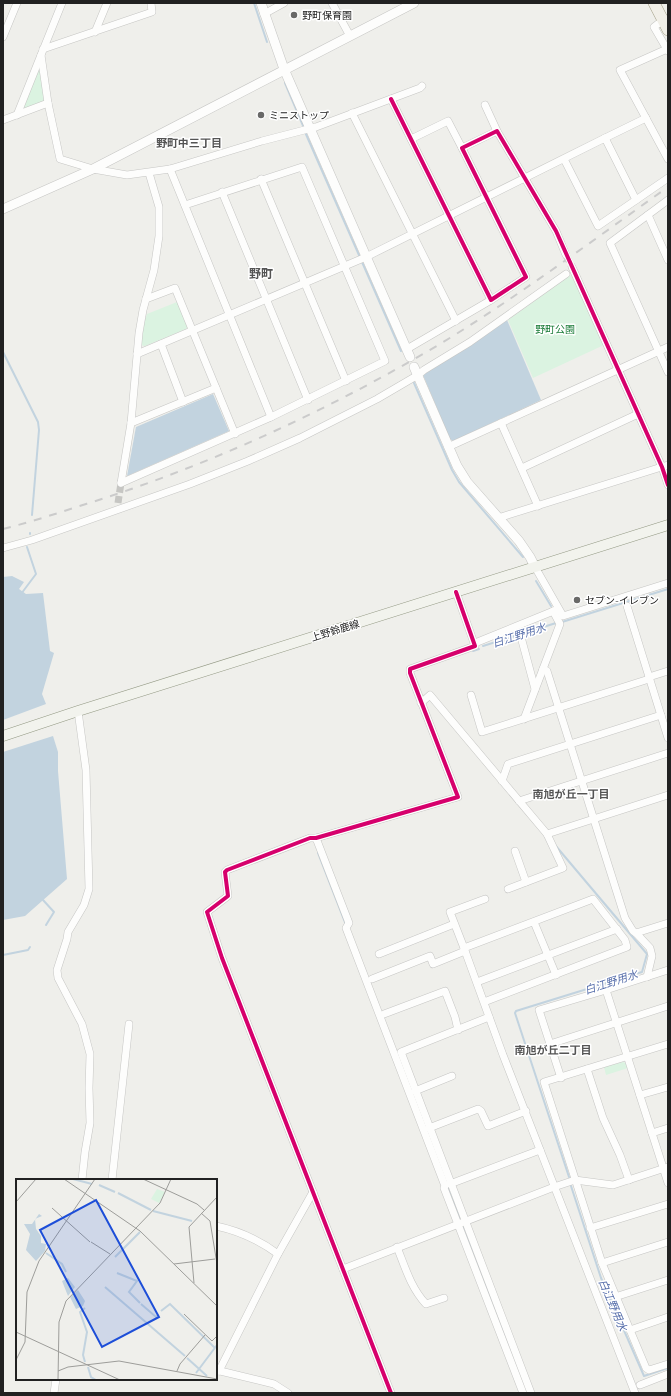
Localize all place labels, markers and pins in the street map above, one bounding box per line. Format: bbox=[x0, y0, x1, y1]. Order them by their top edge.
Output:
place label: 野町保育園 bbox=[302, 9, 352, 22]
marker: 野町保育園 bbox=[289, 10, 299, 20]
place label: ミニストップ bbox=[269, 109, 329, 122]
marker: ミニストップ bbox=[256, 110, 266, 120]
place label: セブン-イレブン bbox=[585, 594, 659, 607]
marker: セブン-イレブン bbox=[572, 595, 582, 605]

